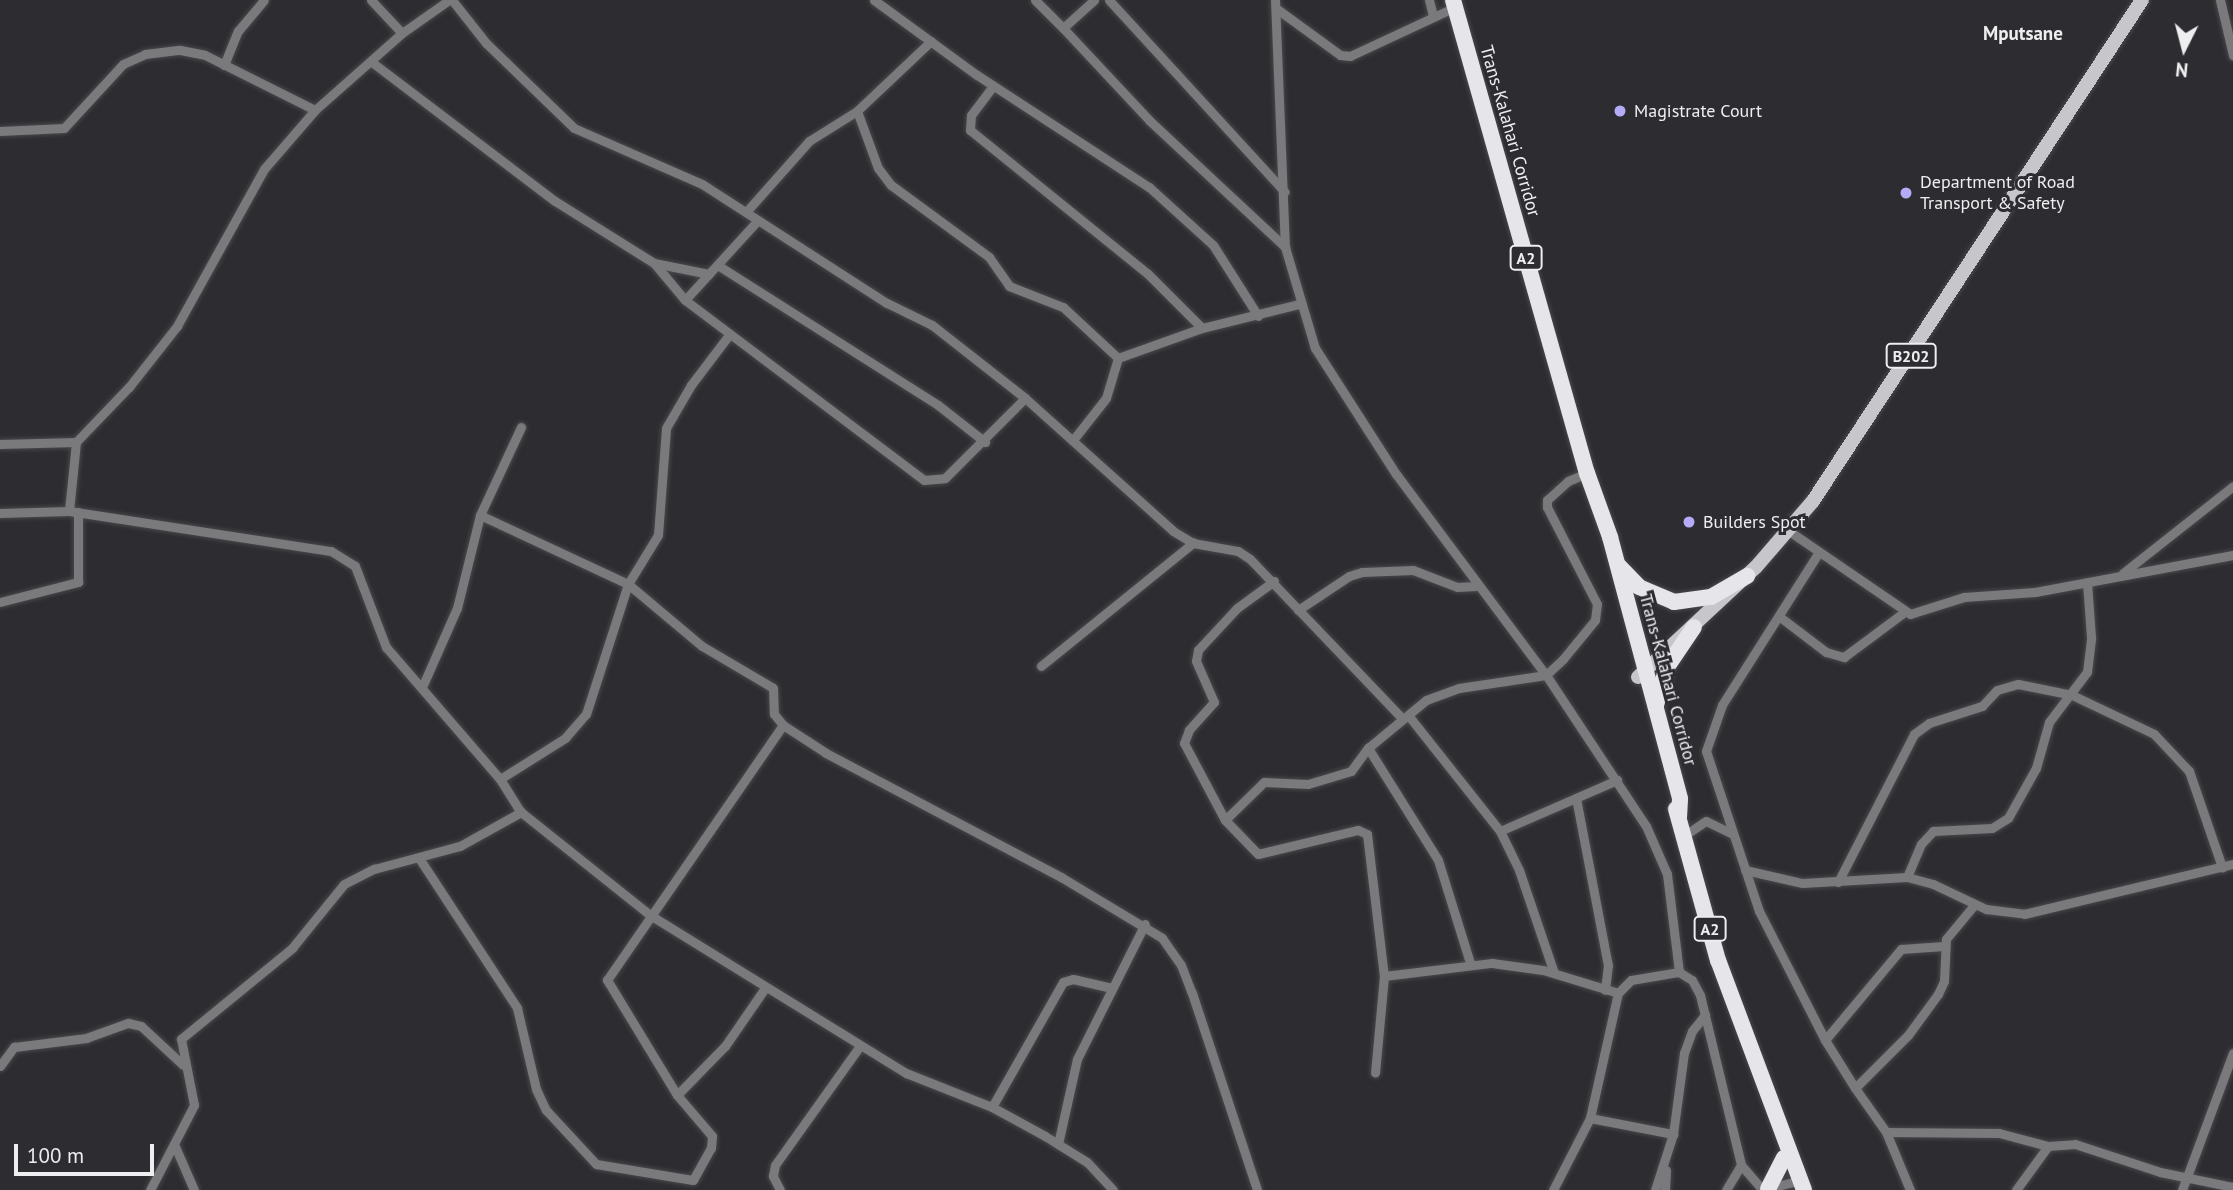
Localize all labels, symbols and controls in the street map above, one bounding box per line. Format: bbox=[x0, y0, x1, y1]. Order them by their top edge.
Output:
north arrow bbox=[2149, 14, 2219, 84]
district label: Mputsane bbox=[1983, 23, 2063, 45]
street label: Trans-Kalahari Corridor bbox=[1475, 43, 1545, 219]
text: N bbox=[2174, 57, 2189, 82]
place label: Magistrate Court bbox=[1634, 100, 1762, 122]
marker: Magistrate Court bbox=[1612, 103, 1628, 119]
place label: Department of Road Transport & Safety bbox=[1920, 172, 2075, 214]
marker: Department of Road Transport & Safety bbox=[1898, 185, 1914, 201]
road number: A2 bbox=[1508, 246, 1544, 270]
road number: B202 bbox=[1885, 344, 1937, 368]
place label: Builders Spot bbox=[1703, 511, 1806, 533]
marker: Builders Spot bbox=[1681, 514, 1697, 530]
street label: Trans-Kalahari Corridor bbox=[1635, 592, 1701, 768]
road number: A2 bbox=[1692, 917, 1728, 942]
scale bar bbox=[18, 1130, 158, 1174]
text: 100 m bbox=[27, 1142, 84, 1169]

